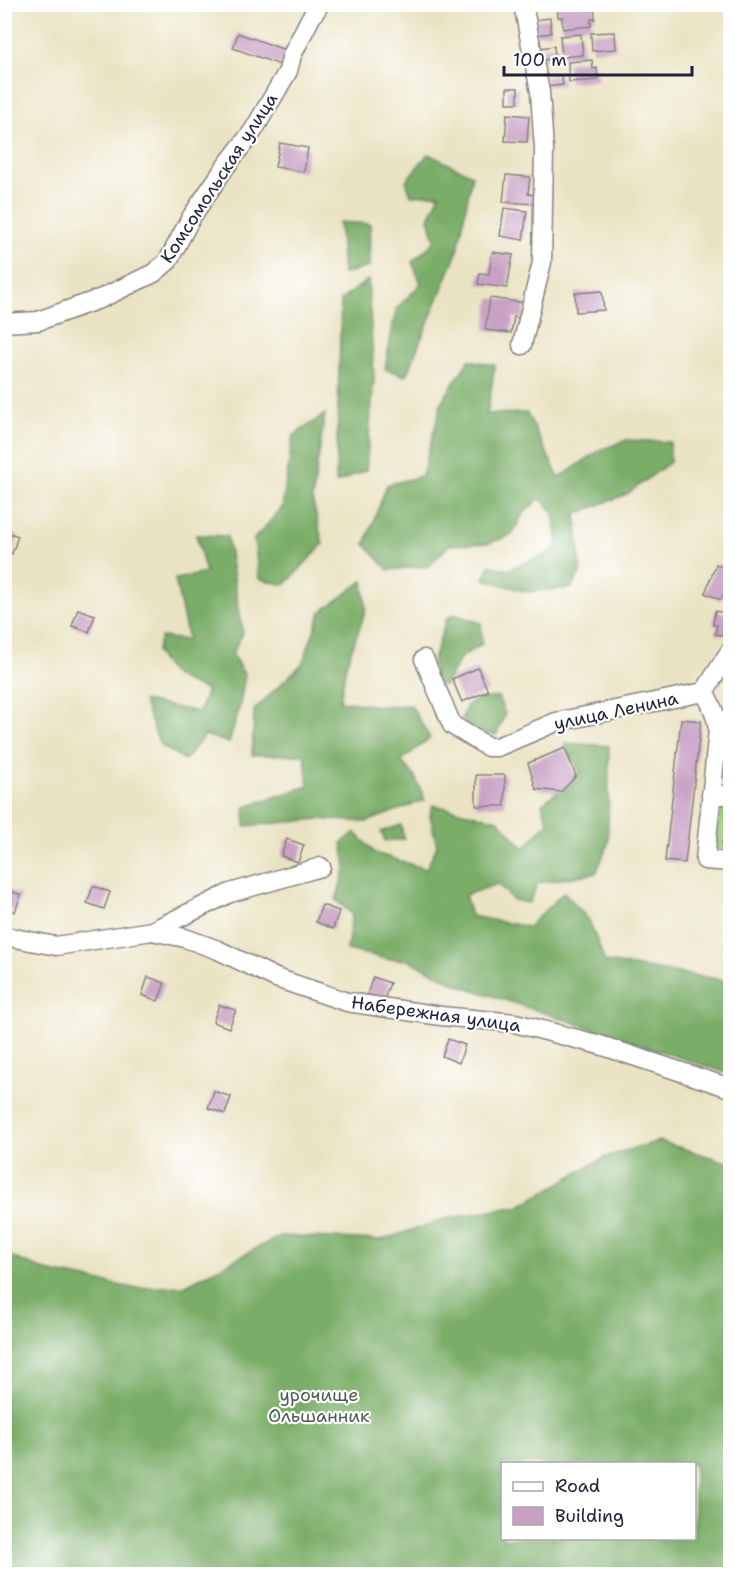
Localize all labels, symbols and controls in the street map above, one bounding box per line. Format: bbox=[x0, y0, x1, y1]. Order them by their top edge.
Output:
scale bar bbox=[504, 39, 692, 77]
text: 100 m bbox=[513, 48, 567, 72]
street label: Комсомольская улица bbox=[155, 88, 283, 268]
street label: улица Ленина bbox=[552, 686, 680, 736]
street label: Набережная улица bbox=[350, 990, 522, 1038]
park label: урочище Ольшанник bbox=[268, 1383, 370, 1428]
legend bbox=[501, 1462, 696, 1540]
text: Road bbox=[555, 1474, 600, 1498]
text: Building bbox=[555, 1504, 624, 1528]

